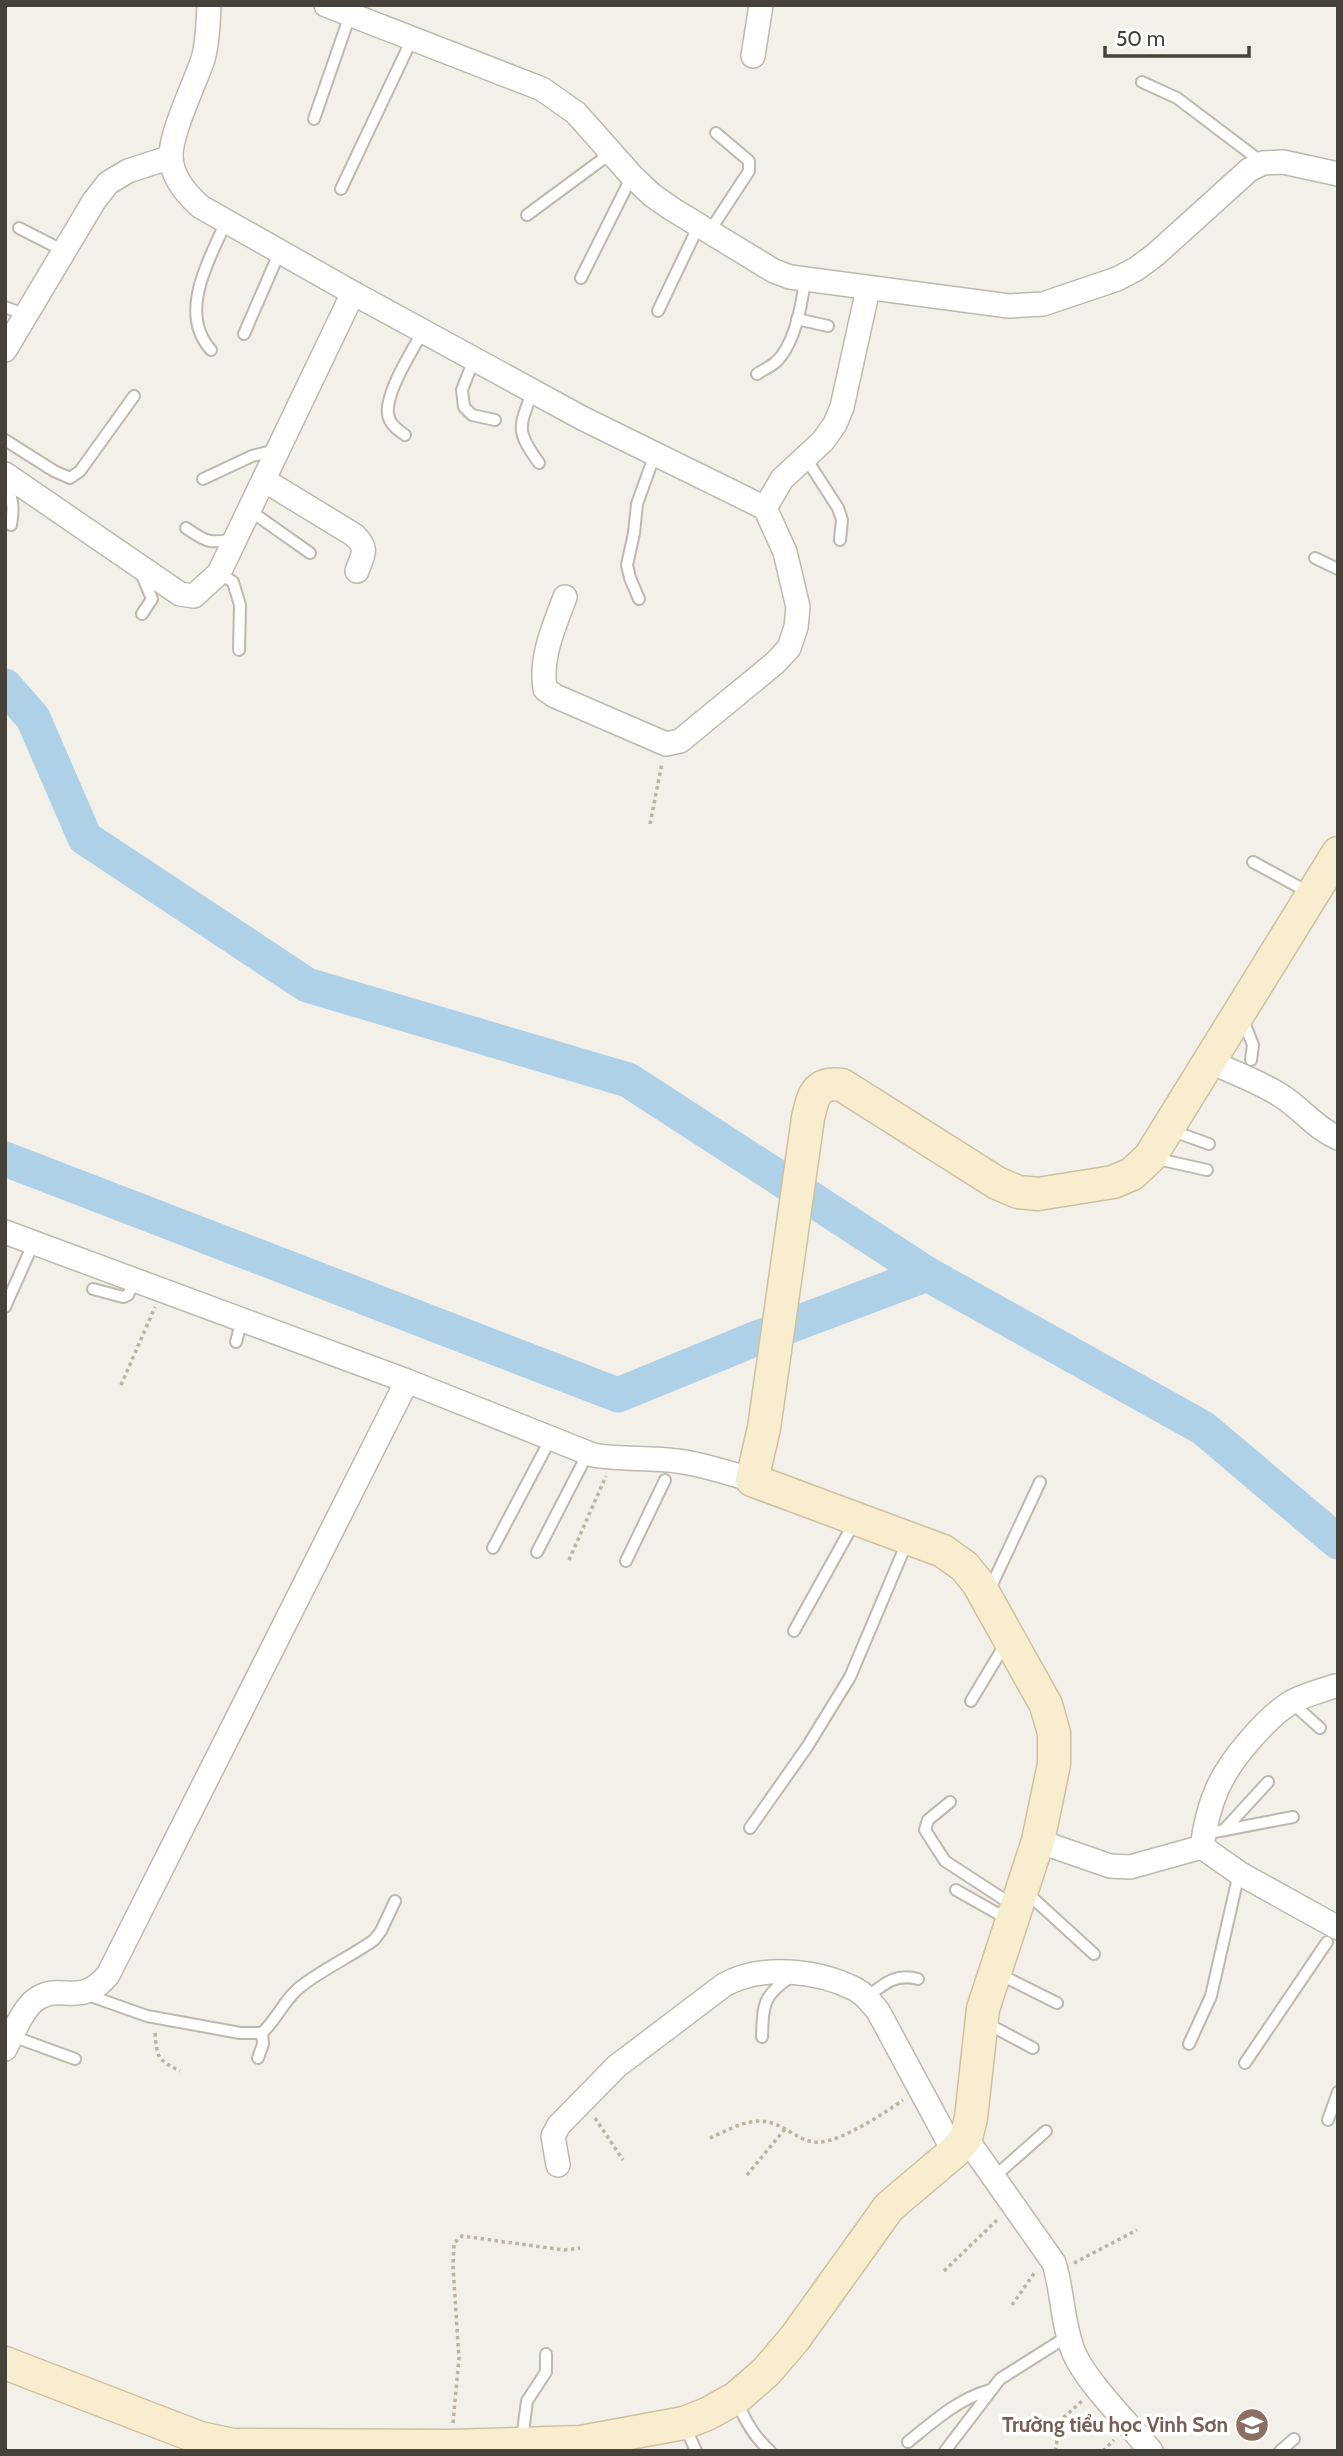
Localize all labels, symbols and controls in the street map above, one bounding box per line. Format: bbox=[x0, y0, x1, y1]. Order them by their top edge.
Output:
scale bar bbox=[1105, 14, 1248, 58]
text: 50 m bbox=[1116, 26, 1165, 51]
school or university icon: Trường tiểu học Vinh Sơn bbox=[1233, 2406, 1271, 2444]
place label: Trường tiểu học Vinh Sơn bbox=[1002, 2412, 1228, 2437]

